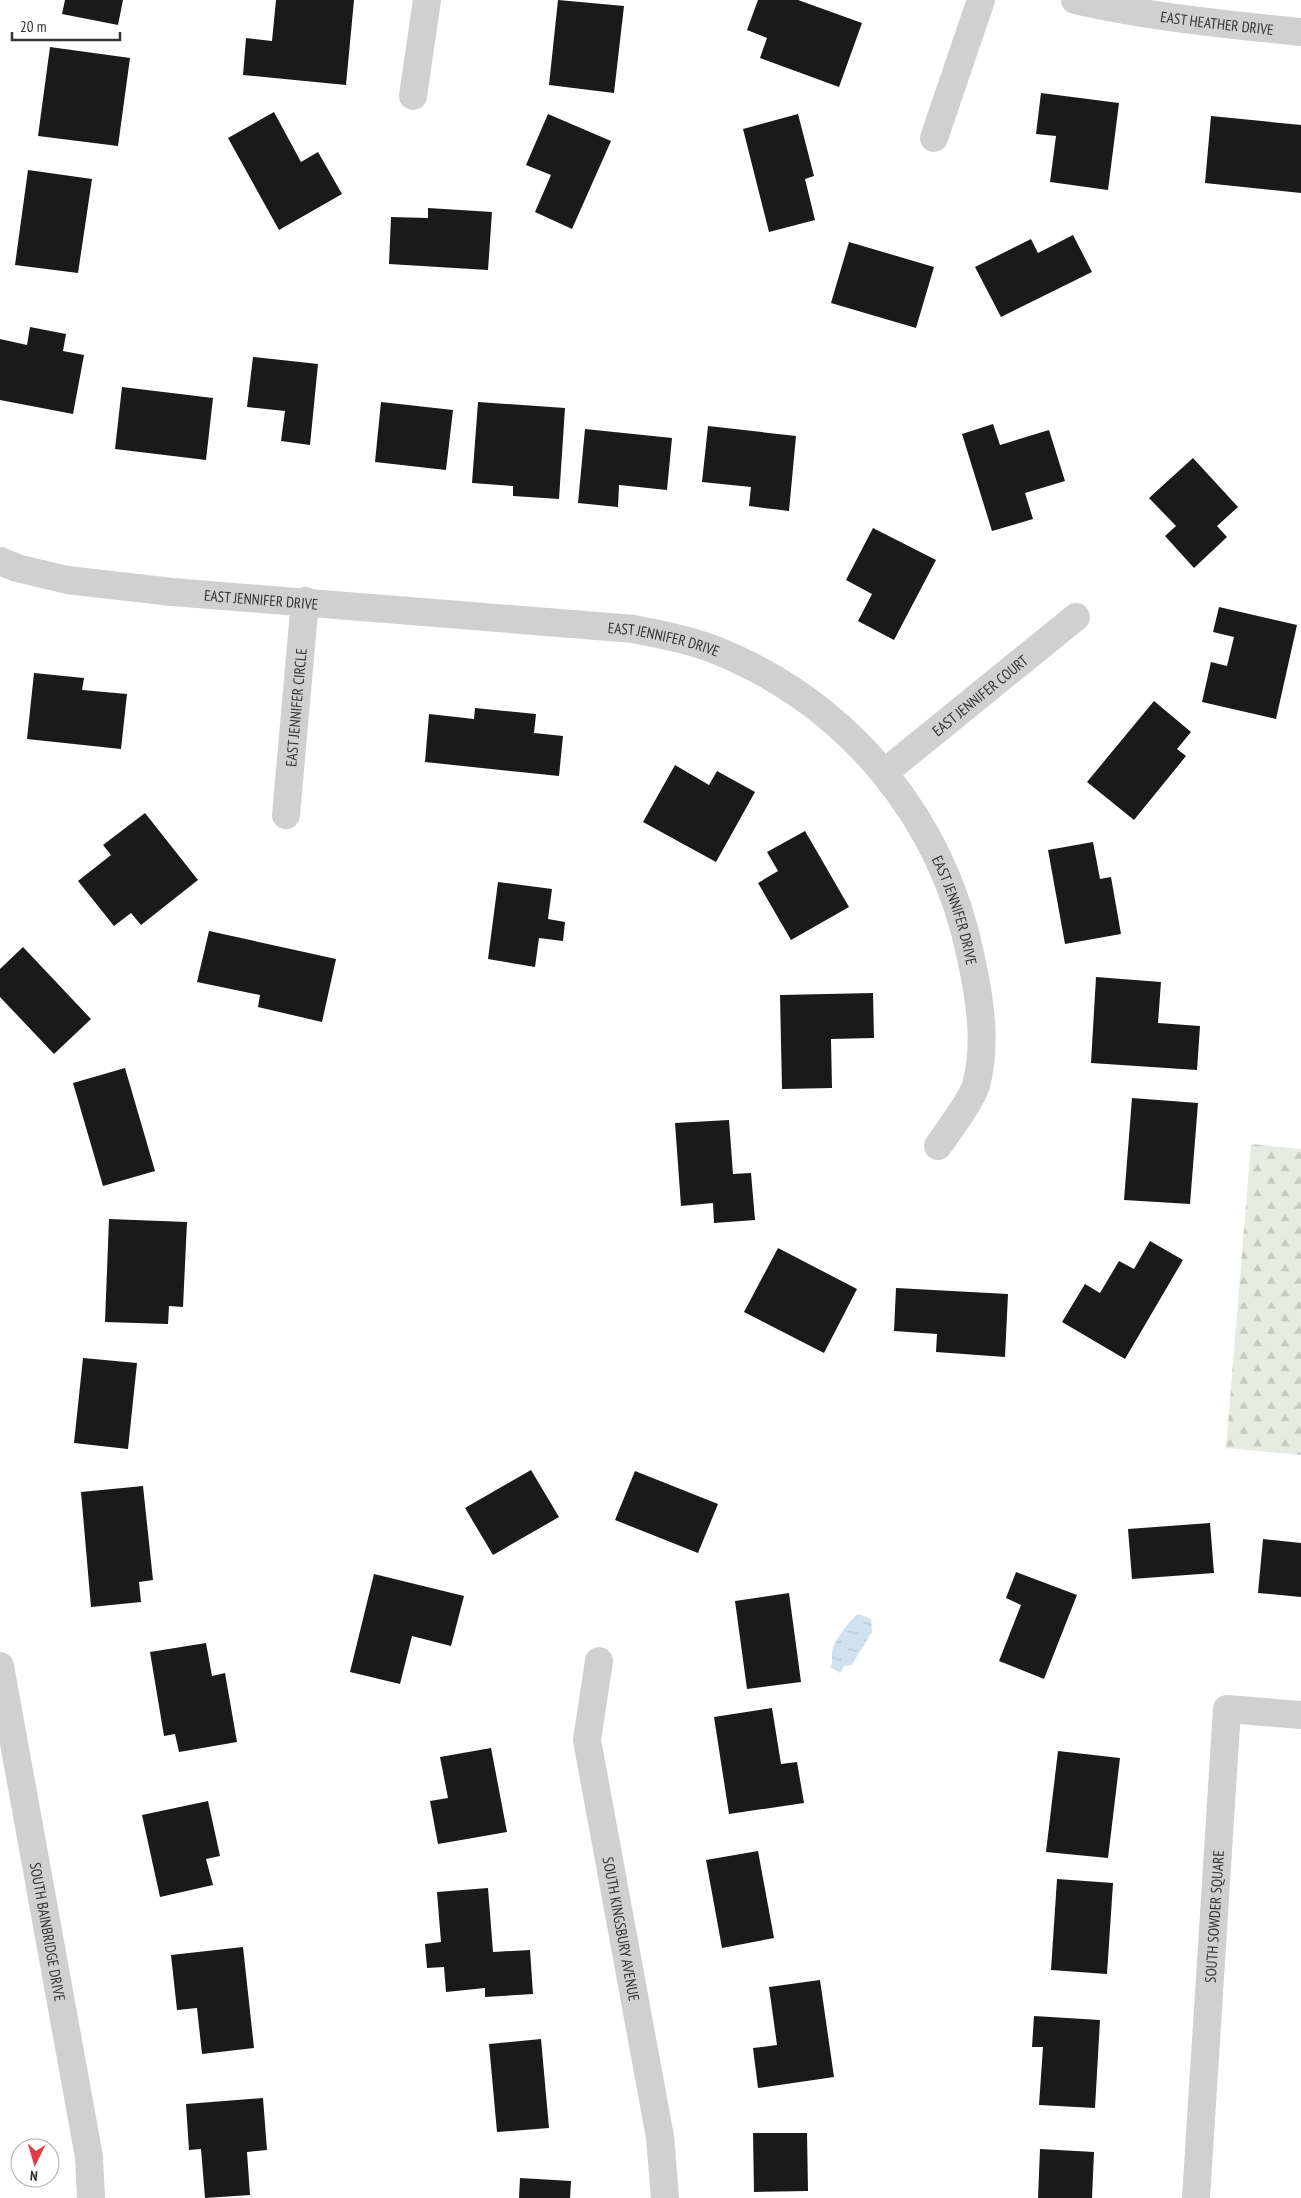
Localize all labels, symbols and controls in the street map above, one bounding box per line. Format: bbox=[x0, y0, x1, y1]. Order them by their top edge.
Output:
street label: EAST HEATHER DRIVE bbox=[1159, 6, 1275, 39]
scale bar bbox=[12, 10, 120, 42]
text: 20 m bbox=[20, 17, 46, 36]
street label: EAST JENNIFER DRIVE bbox=[204, 585, 319, 613]
street label: EAST JENNIFER DRIVE bbox=[607, 617, 723, 660]
street label: EAST JENNIFER CIRCLE bbox=[281, 647, 310, 767]
street label: EAST JENNIFER COURT bbox=[928, 650, 1032, 740]
street label: EAST JENNIFER DRIVE bbox=[928, 852, 982, 966]
street label: SOUTH SOWDER SQUARE bbox=[1200, 1850, 1228, 1983]
street label: SOUTH KINGSBURY AVENUE bbox=[599, 1855, 644, 2003]
street label: SOUTH BAINBRIDGE DRIVE bbox=[26, 1861, 70, 2003]
north arrow bbox=[10, 2138, 60, 2188]
text: N bbox=[29, 2167, 38, 2185]

